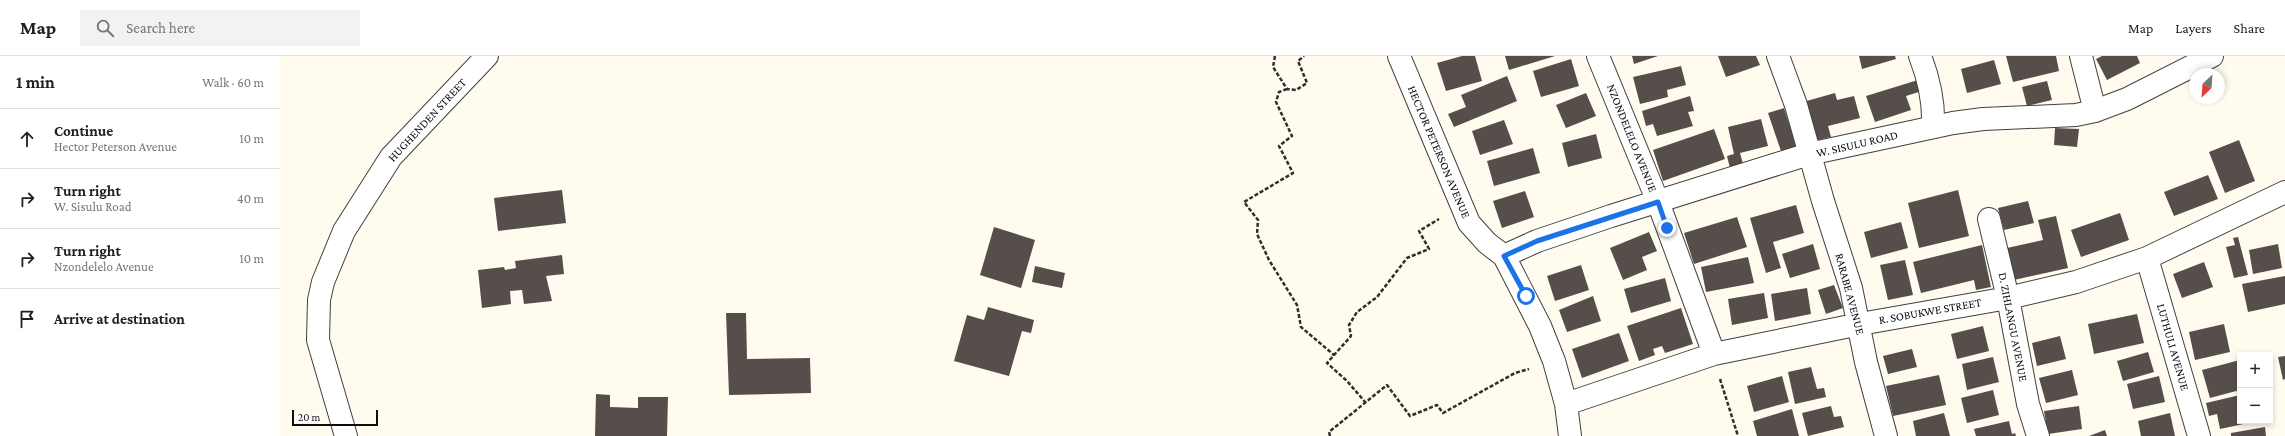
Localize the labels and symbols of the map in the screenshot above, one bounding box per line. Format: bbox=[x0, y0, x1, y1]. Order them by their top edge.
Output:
north arrow bbox=[2189, 68, 2225, 104]
street label: HUGHENDEN STREET bbox=[385, 75, 469, 164]
street label: NZONDELELO AVENUE bbox=[1604, 82, 1660, 195]
street label: HECTOR PETERSON AVENUE bbox=[1405, 84, 1474, 221]
street label: W. SISULU ROAD bbox=[1815, 128, 1899, 160]
route end bbox=[1658, 219, 1676, 237]
street label: RARABE AVENUE bbox=[1832, 252, 1868, 337]
street label: D. ZIHLANGU AVENUE bbox=[1996, 271, 2031, 383]
route start bbox=[1517, 287, 1535, 305]
street label: R. SOBUKWE STREET bbox=[1878, 295, 1983, 327]
street label: LUTHULI AVENUE bbox=[2154, 302, 2192, 393]
scale bar bbox=[292, 408, 378, 427]

